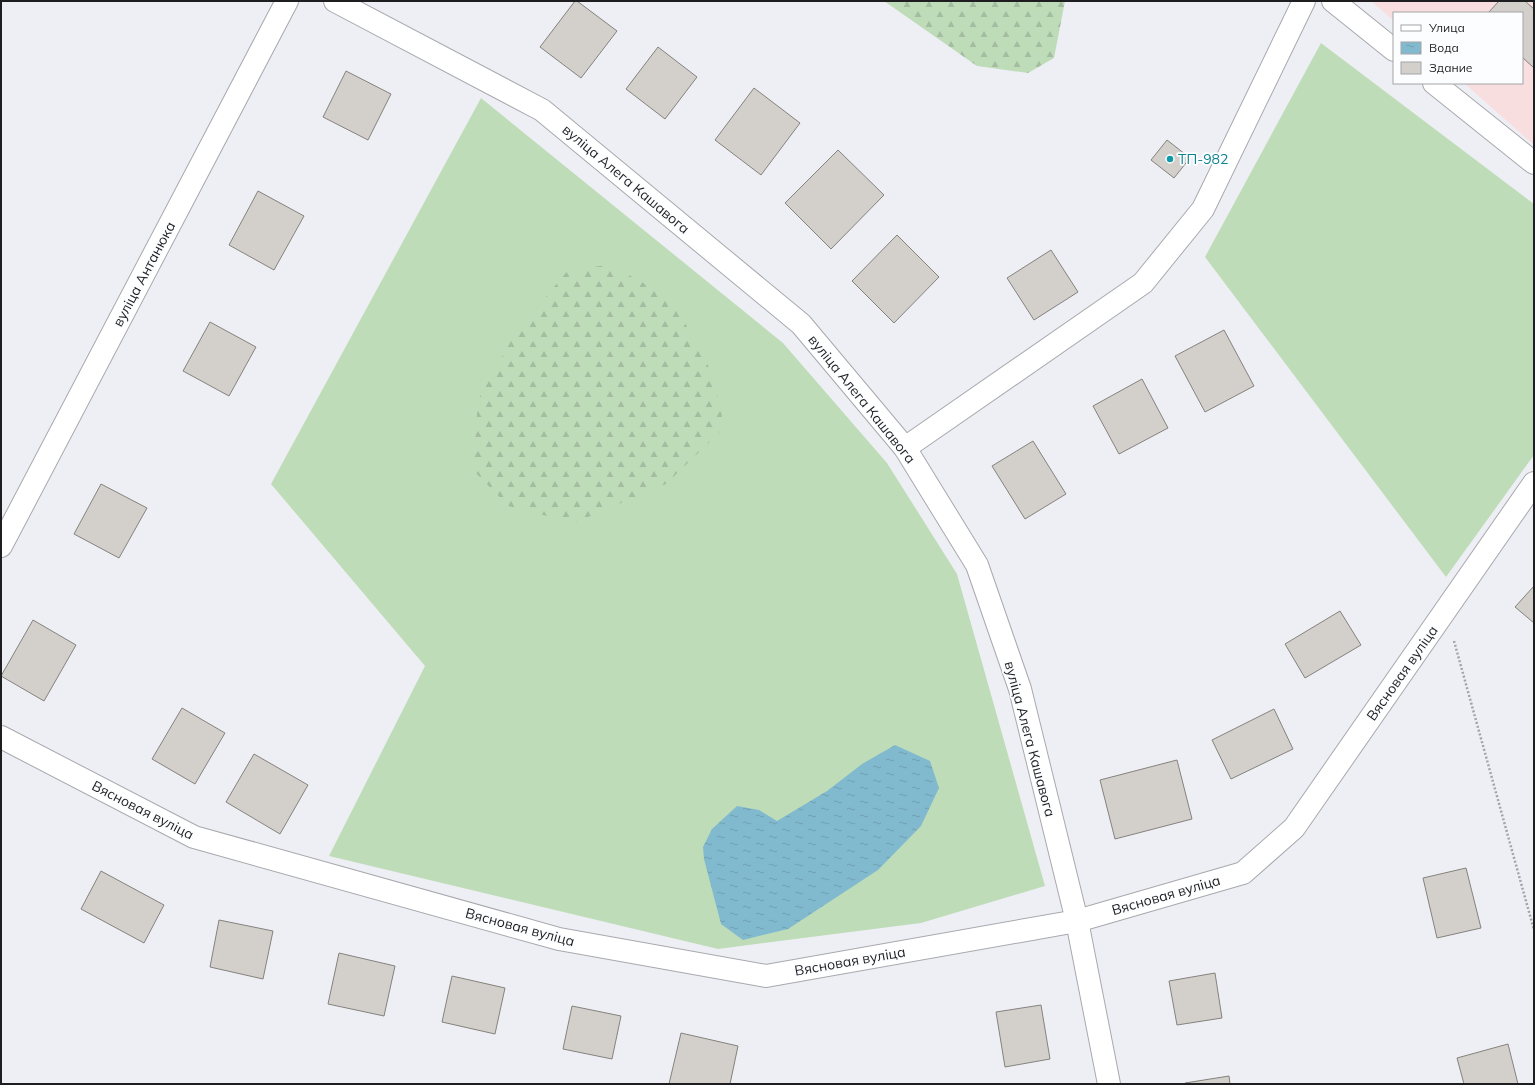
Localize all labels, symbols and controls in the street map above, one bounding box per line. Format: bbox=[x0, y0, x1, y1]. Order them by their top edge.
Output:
legend bbox=[1393, 12, 1523, 84]
text: Улица bbox=[1428, 20, 1465, 35]
text: Вода bbox=[1429, 40, 1459, 55]
text: Здание bbox=[1429, 60, 1473, 75]
street label: вуліца Алега Кашавога bbox=[559, 121, 693, 237]
place label: ТП-982 bbox=[1178, 150, 1228, 168]
marker: ТП-982 bbox=[1165, 154, 1175, 164]
street label: вуліца Антанюка bbox=[109, 218, 179, 330]
street label: вуліца Алега Кашавога bbox=[804, 331, 920, 467]
street label: Вясновая вуліца bbox=[1362, 622, 1442, 724]
street label: вуліца Алега Кашавога bbox=[1001, 659, 1059, 819]
street label: Вясновая вуліца bbox=[89, 777, 197, 843]
street label: Вясновая вуліца bbox=[1110, 871, 1222, 919]
street label: Вясновая вуліца bbox=[463, 904, 577, 950]
street label: Вясновая вуліца bbox=[793, 942, 907, 980]

